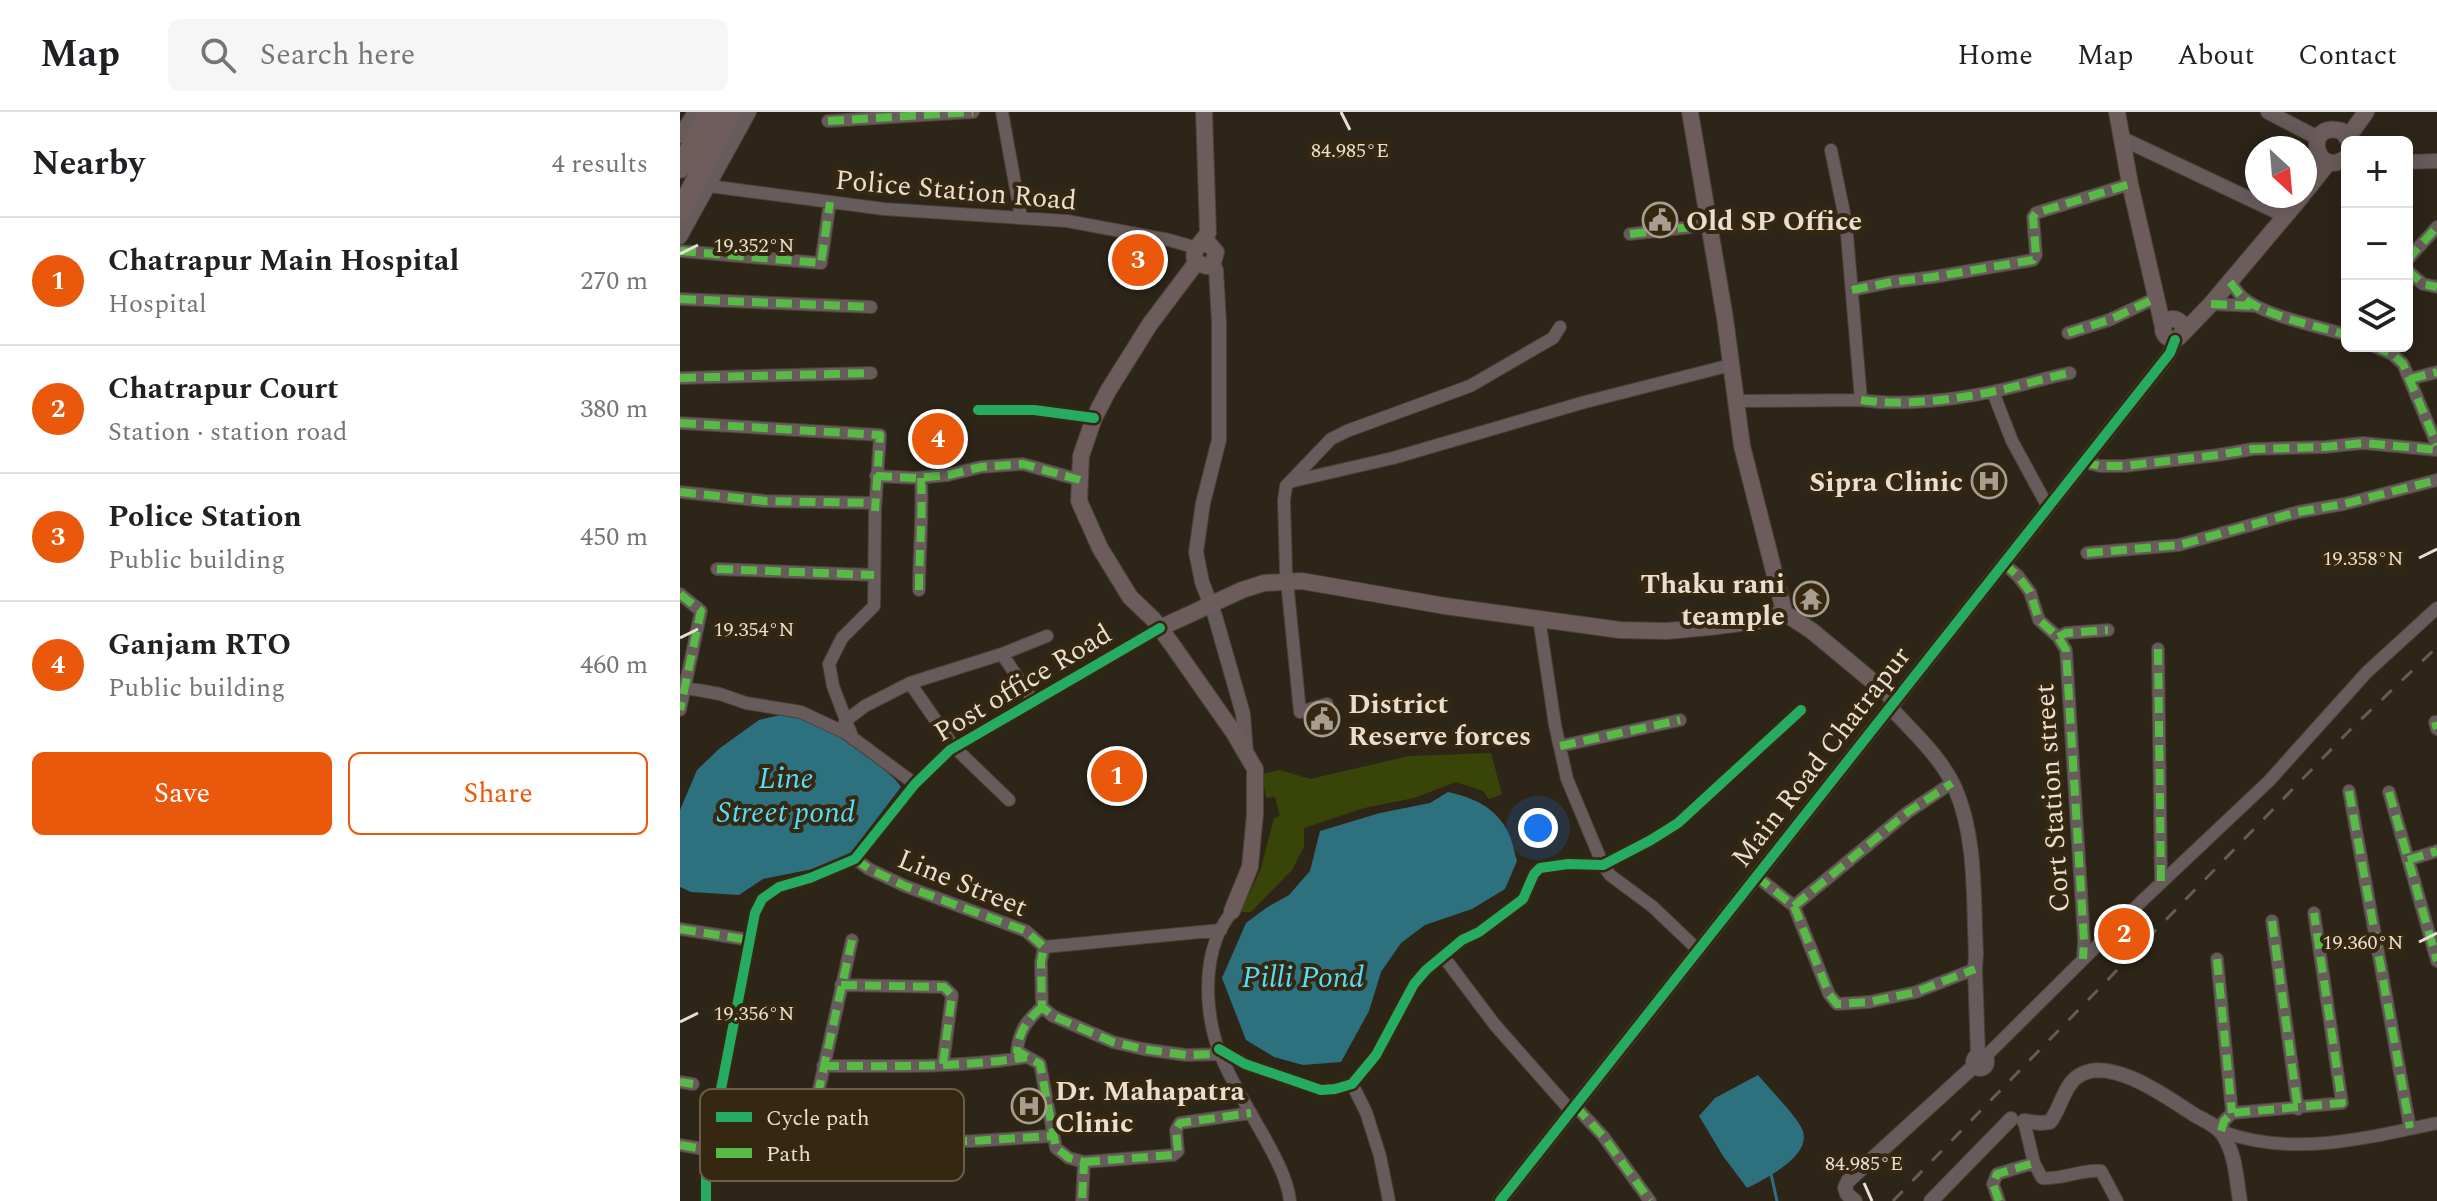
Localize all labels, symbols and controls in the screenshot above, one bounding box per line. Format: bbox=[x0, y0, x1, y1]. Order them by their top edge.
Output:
search box bbox=[168, 19, 728, 91]
text: Map bbox=[40, 26, 120, 84]
text: Search here bbox=[260, 32, 415, 78]
icon: search bbox=[196, 33, 240, 77]
text: Home bbox=[1957, 34, 2033, 77]
text: Map bbox=[2077, 34, 2133, 77]
text: About bbox=[2177, 34, 2254, 77]
text: Contact bbox=[2298, 34, 2397, 77]
text: 84.985°E bbox=[1311, 136, 1389, 166]
north arrow bbox=[2245, 136, 2317, 208]
map controls bbox=[2341, 136, 2413, 352]
button: + bbox=[2341, 136, 2413, 208]
text: Nearby bbox=[32, 138, 145, 190]
text: 4 results bbox=[552, 144, 648, 184]
street label: Police Station Road bbox=[833, 159, 1078, 222]
place label: Old SP Office bbox=[1686, 200, 1862, 243]
public building icon: Old SP Office bbox=[1641, 201, 1679, 239]
button: − bbox=[2341, 208, 2413, 280]
pin: 3 bbox=[1112, 230, 1164, 290]
text: 19.352°N bbox=[714, 231, 794, 261]
text: Chatrapur Main Hospital bbox=[108, 238, 459, 284]
text: 1 bbox=[51, 261, 65, 301]
text: 270 m bbox=[580, 261, 648, 301]
button: layers bbox=[2341, 280, 2413, 352]
text: Hospital bbox=[108, 284, 207, 324]
text: Chatrapur Court bbox=[108, 366, 339, 412]
text: 2 bbox=[51, 389, 65, 429]
text: 380 m bbox=[580, 389, 648, 429]
pin: 4 bbox=[912, 409, 964, 469]
text: Station · station road bbox=[108, 412, 348, 452]
place label: Sipra Clinic bbox=[1809, 461, 1963, 504]
hospital icon: Sipra Clinic bbox=[1970, 462, 2008, 500]
text: Police Station bbox=[108, 494, 302, 540]
text: 3 bbox=[51, 517, 65, 557]
text: 450 m bbox=[580, 517, 648, 557]
text: Public building bbox=[108, 540, 285, 580]
text: 19.358°N bbox=[2323, 544, 2403, 574]
place label: Thaku rani teample bbox=[1640, 563, 1785, 638]
temple icon: Thaku rani teample bbox=[1792, 580, 1830, 618]
street label: Post office Road bbox=[925, 613, 1120, 754]
text: 19.354°N bbox=[714, 615, 794, 645]
text: Ganjam RTO bbox=[108, 622, 291, 668]
street label: Main Road Chatrapur bbox=[1721, 637, 1922, 877]
text: 4 bbox=[51, 645, 65, 685]
text: 460 m bbox=[580, 645, 648, 685]
text: Public building bbox=[108, 668, 285, 708]
street label: Cort Station street bbox=[2023, 682, 2082, 914]
place label: District Reserve forces bbox=[1348, 683, 1531, 758]
public building icon: District Reserve forces bbox=[1303, 700, 1341, 738]
pin: 1 bbox=[1091, 746, 1143, 806]
button: Save bbox=[32, 752, 332, 835]
button: Share bbox=[348, 752, 648, 835]
water label: Line Street pond bbox=[717, 756, 855, 836]
your location bbox=[1518, 808, 1558, 848]
street label: Line Street bbox=[891, 838, 1034, 929]
pin: 2 bbox=[2098, 904, 2150, 964]
text: 19.360°N bbox=[2323, 928, 2403, 958]
water label: Pilli Pond bbox=[1242, 955, 1364, 1001]
text: 19.356°N bbox=[714, 999, 794, 1029]
place label: Dr. Mahapatra Clinic bbox=[1055, 1070, 1245, 1145]
hospital icon: Dr. Mahapatra Clinic bbox=[1010, 1087, 1048, 1125]
legend bbox=[700, 1089, 964, 1181]
text: Cycle path bbox=[766, 1102, 870, 1135]
text: Path bbox=[766, 1138, 811, 1171]
text: 84.985°E bbox=[1825, 1149, 1903, 1179]

